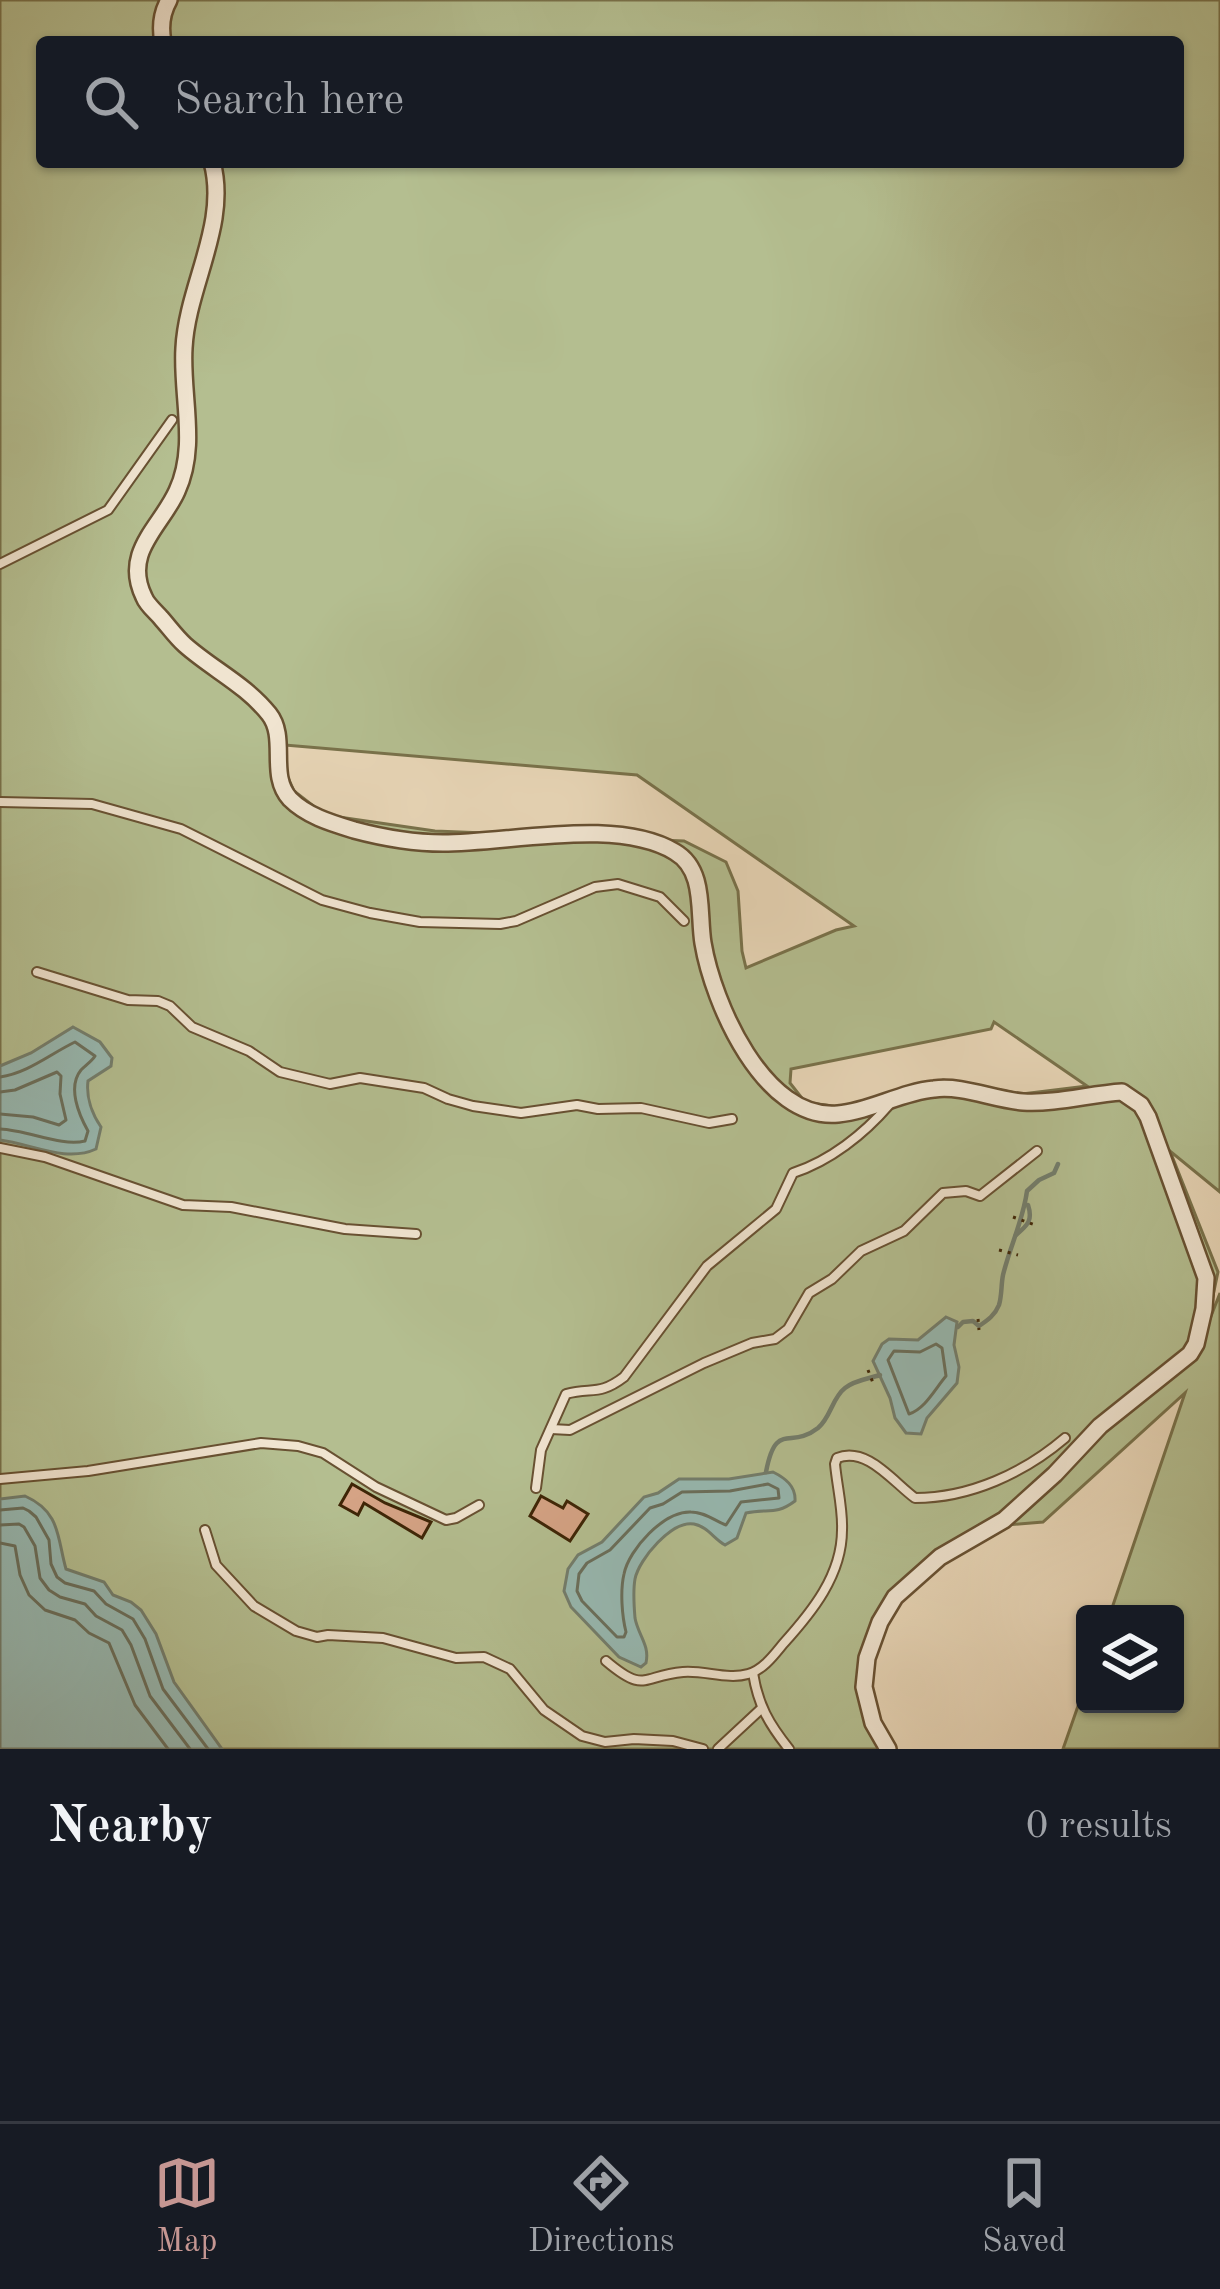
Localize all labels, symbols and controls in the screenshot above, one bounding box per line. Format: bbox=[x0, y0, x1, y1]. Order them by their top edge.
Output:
search box bbox=[36, 36, 1184, 168]
icon: search bbox=[78, 69, 144, 135]
text: Search here bbox=[174, 79, 404, 124]
map controls bbox=[1076, 1605, 1184, 1713]
button: layers bbox=[1076, 1605, 1184, 1713]
text: Nearby bbox=[48, 1802, 213, 1853]
text: 0 results bbox=[1026, 1807, 1172, 1846]
tab: Map bbox=[154, 2150, 220, 2263]
tab: Directions bbox=[528, 2150, 674, 2263]
tab: Saved bbox=[982, 2150, 1066, 2263]

